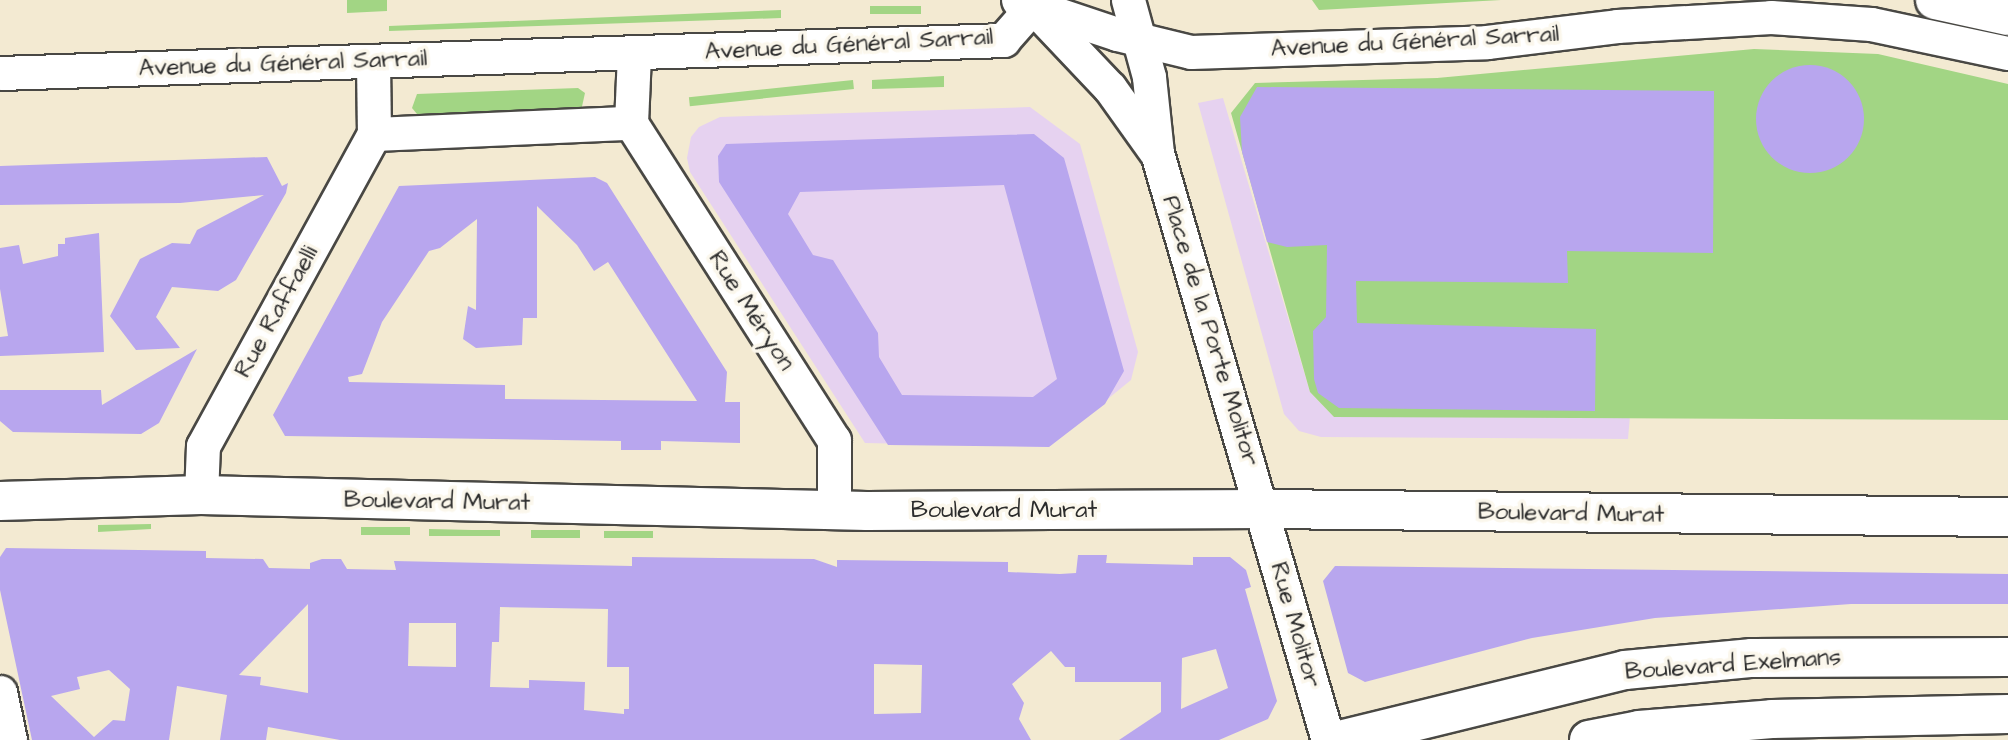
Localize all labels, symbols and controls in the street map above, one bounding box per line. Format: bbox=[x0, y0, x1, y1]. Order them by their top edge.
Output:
street label: Avenue du Général Sarrail bbox=[1270, 20, 1560, 64]
street label: Avenue du Général Sarrail bbox=[704, 23, 994, 67]
street label: Avenue du Général Sarrail bbox=[138, 45, 428, 83]
street label: Place de la Porte Molitor bbox=[1155, 192, 1265, 470]
street label: Rue Raffaelli bbox=[229, 241, 325, 383]
street label: Rue Méryon bbox=[702, 246, 800, 376]
street label: Boulevard Murat bbox=[344, 486, 530, 518]
street label: Boulevard Murat bbox=[911, 497, 1097, 525]
street label: Boulevard Murat bbox=[1478, 498, 1664, 530]
street label: Rue Molitor bbox=[1263, 559, 1327, 691]
street label: Boulevard Exelmans bbox=[1624, 643, 1842, 687]

